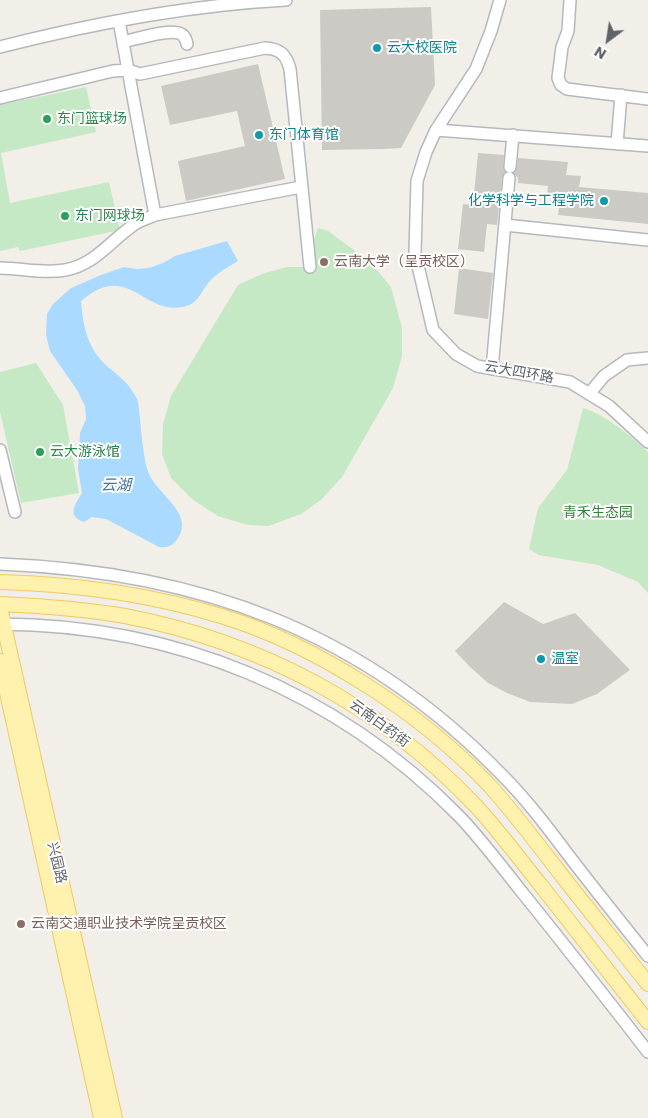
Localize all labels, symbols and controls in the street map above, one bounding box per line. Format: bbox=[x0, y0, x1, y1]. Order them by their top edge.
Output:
north arrow bbox=[583, 15, 633, 65]
place label: 云大校医院 bbox=[387, 40, 457, 56]
marker: 云大校医院 bbox=[371, 42, 383, 54]
text: N bbox=[591, 42, 610, 64]
place label: 东门篮球场 bbox=[57, 111, 127, 127]
marker: 东门篮球场 bbox=[41, 113, 53, 125]
place label: 东门体育馆 bbox=[269, 127, 339, 143]
marker: 东门体育馆 bbox=[253, 129, 265, 141]
place label: 化学科学与工程学院 bbox=[468, 193, 594, 209]
marker: 化学科学与工程学院 bbox=[598, 195, 610, 207]
place label: 东门网球场 bbox=[75, 208, 145, 224]
marker: 东门网球场 bbox=[59, 210, 71, 222]
place label: 云南大学（呈贡校区） bbox=[334, 254, 474, 270]
marker: 云南大学（呈贡校区） bbox=[318, 256, 330, 268]
street label: 云大四环路 bbox=[483, 359, 555, 387]
place label: 云大游泳馆 bbox=[50, 444, 120, 460]
marker: 云大游泳馆 bbox=[34, 446, 46, 458]
water label: 云湖 bbox=[101, 477, 131, 495]
park label: 青禾生态园 bbox=[563, 505, 633, 521]
place label: 温室 bbox=[551, 651, 579, 667]
marker: 温室 bbox=[535, 653, 547, 665]
street label: 云南白药街 bbox=[346, 697, 412, 751]
street label: 兴园路 bbox=[43, 841, 69, 885]
place label: 云南交通职业技术学院呈贡校区 bbox=[31, 916, 227, 932]
marker: 云南交通职业技术学院呈贡校区 bbox=[15, 918, 27, 930]

